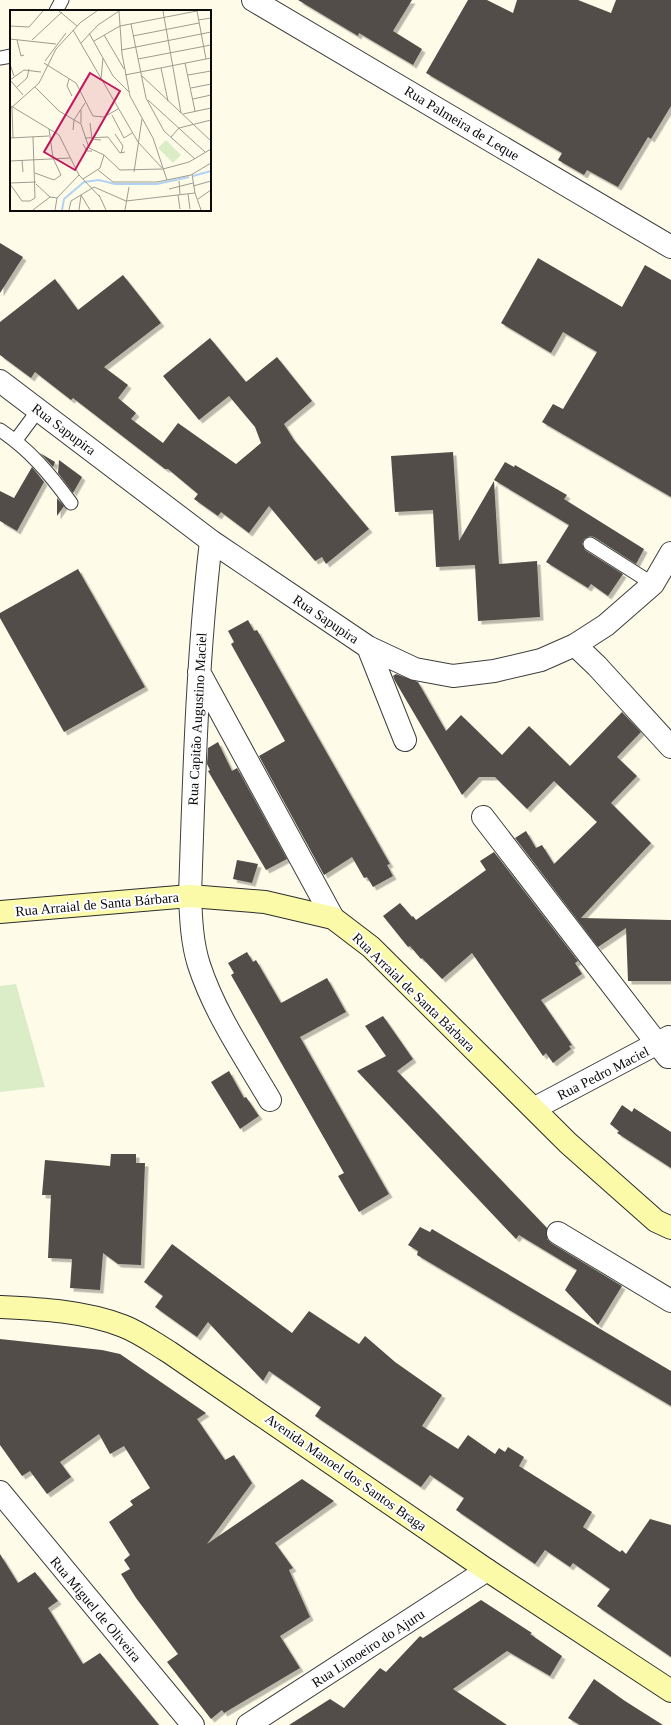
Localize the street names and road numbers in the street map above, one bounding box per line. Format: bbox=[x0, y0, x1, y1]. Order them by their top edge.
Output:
street label: Rua Palmeira de Leque bbox=[402, 83, 522, 164]
street label: Rua Sapupira bbox=[29, 401, 99, 459]
street label: Rua Sapupira bbox=[290, 592, 362, 647]
street label: Rua Capitão Augustino Maciel bbox=[185, 632, 210, 806]
street label: Rua Arraial de Santa Bárbara bbox=[15, 890, 180, 919]
street label: Rua Arraial de Santa Bárbara bbox=[349, 930, 478, 1055]
street label: Rua Pedro Maciel bbox=[555, 1044, 652, 1103]
street label: Avenida Manoel dos Santos Braga bbox=[262, 1411, 430, 1534]
street label: Rua Miguel de Oliveira bbox=[47, 1554, 144, 1666]
street label: Rua Limoeiro do Ajuru bbox=[309, 1606, 427, 1690]

